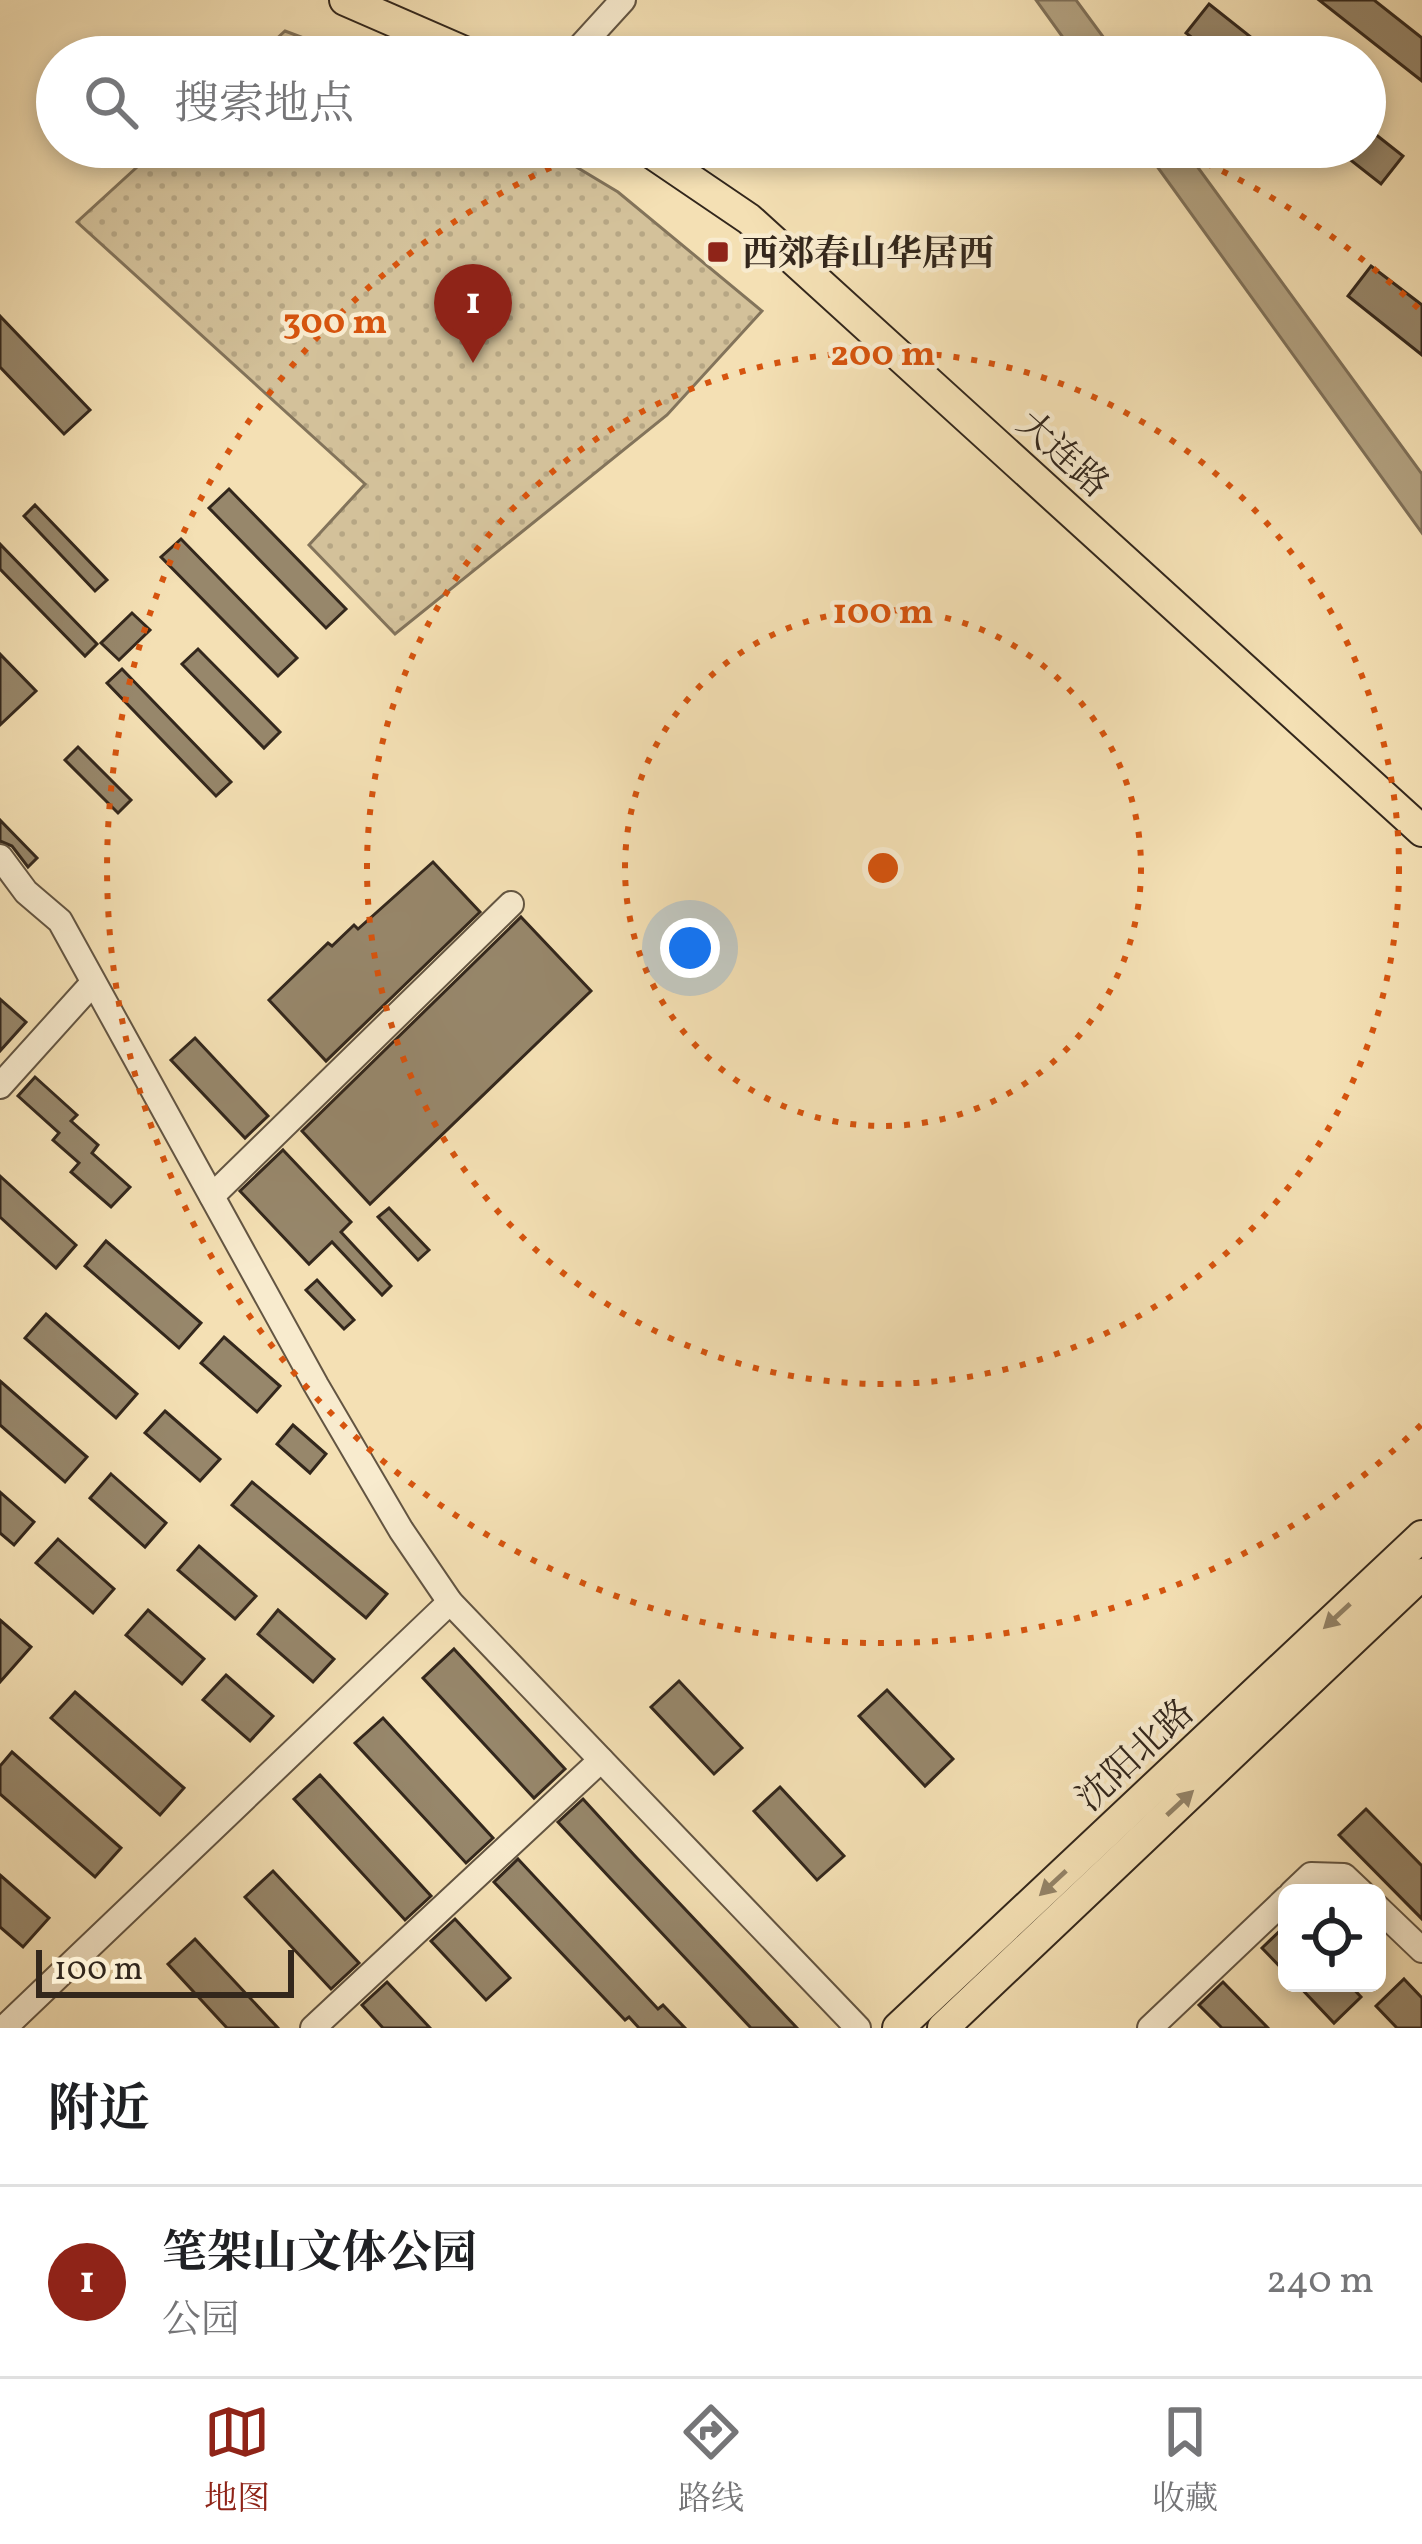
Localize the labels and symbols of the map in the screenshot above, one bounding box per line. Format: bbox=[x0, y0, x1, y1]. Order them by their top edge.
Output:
place label: 西郊春山华居西 bbox=[742, 231, 994, 281]
marker: 西郊春山华居西 bbox=[705, 239, 731, 265]
pin: 1 bbox=[434, 264, 512, 363]
text: 300 m bbox=[283, 299, 387, 349]
text: 200 m bbox=[830, 331, 936, 381]
street label: 大连路 bbox=[1004, 401, 1118, 511]
text: 100 m bbox=[832, 589, 934, 639]
centre of rings bbox=[862, 847, 904, 889]
your location bbox=[660, 918, 720, 978]
one-way arrow bbox=[1322, 1602, 1351, 1630]
street label: 沈阳北路 bbox=[1067, 1690, 1206, 1824]
one-way arrow bbox=[1165, 1790, 1194, 1817]
one-way arrow bbox=[1038, 1869, 1067, 1897]
scale bar bbox=[36, 1944, 294, 1997]

